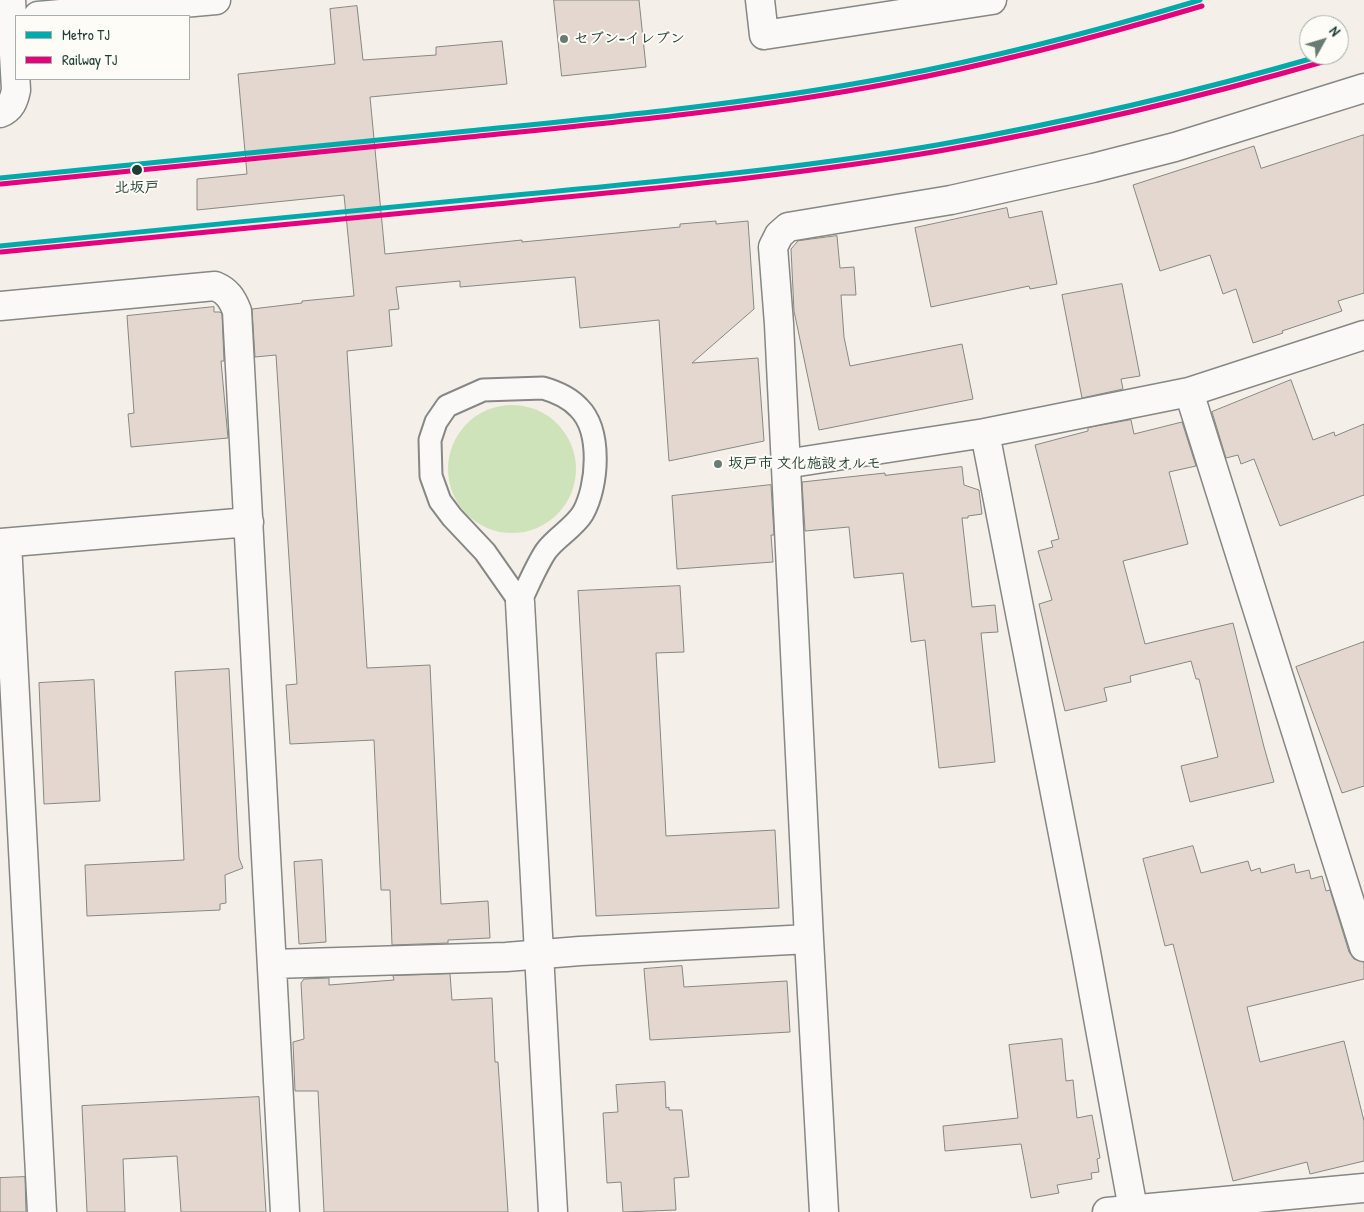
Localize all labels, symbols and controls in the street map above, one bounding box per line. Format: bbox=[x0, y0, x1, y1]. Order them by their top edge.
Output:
legend bbox=[15, 15, 190, 80]
north arrow bbox=[1299, 15, 1349, 65]
text: N bbox=[1326, 22, 1345, 40]
text: Metro TJ bbox=[62, 24, 110, 45]
place label: セブン-イレブン bbox=[574, 30, 685, 48]
marker: セブン-イレブン bbox=[558, 33, 570, 45]
text: Railway TJ bbox=[62, 49, 117, 70]
marker: 北坂戸 bbox=[130, 163, 144, 177]
place label: 北坂戸 bbox=[115, 179, 159, 197]
place label: 坂戸市 文化施設オルモ bbox=[728, 455, 881, 473]
marker: 坂戸市 文化施設オルモ bbox=[712, 458, 724, 470]

